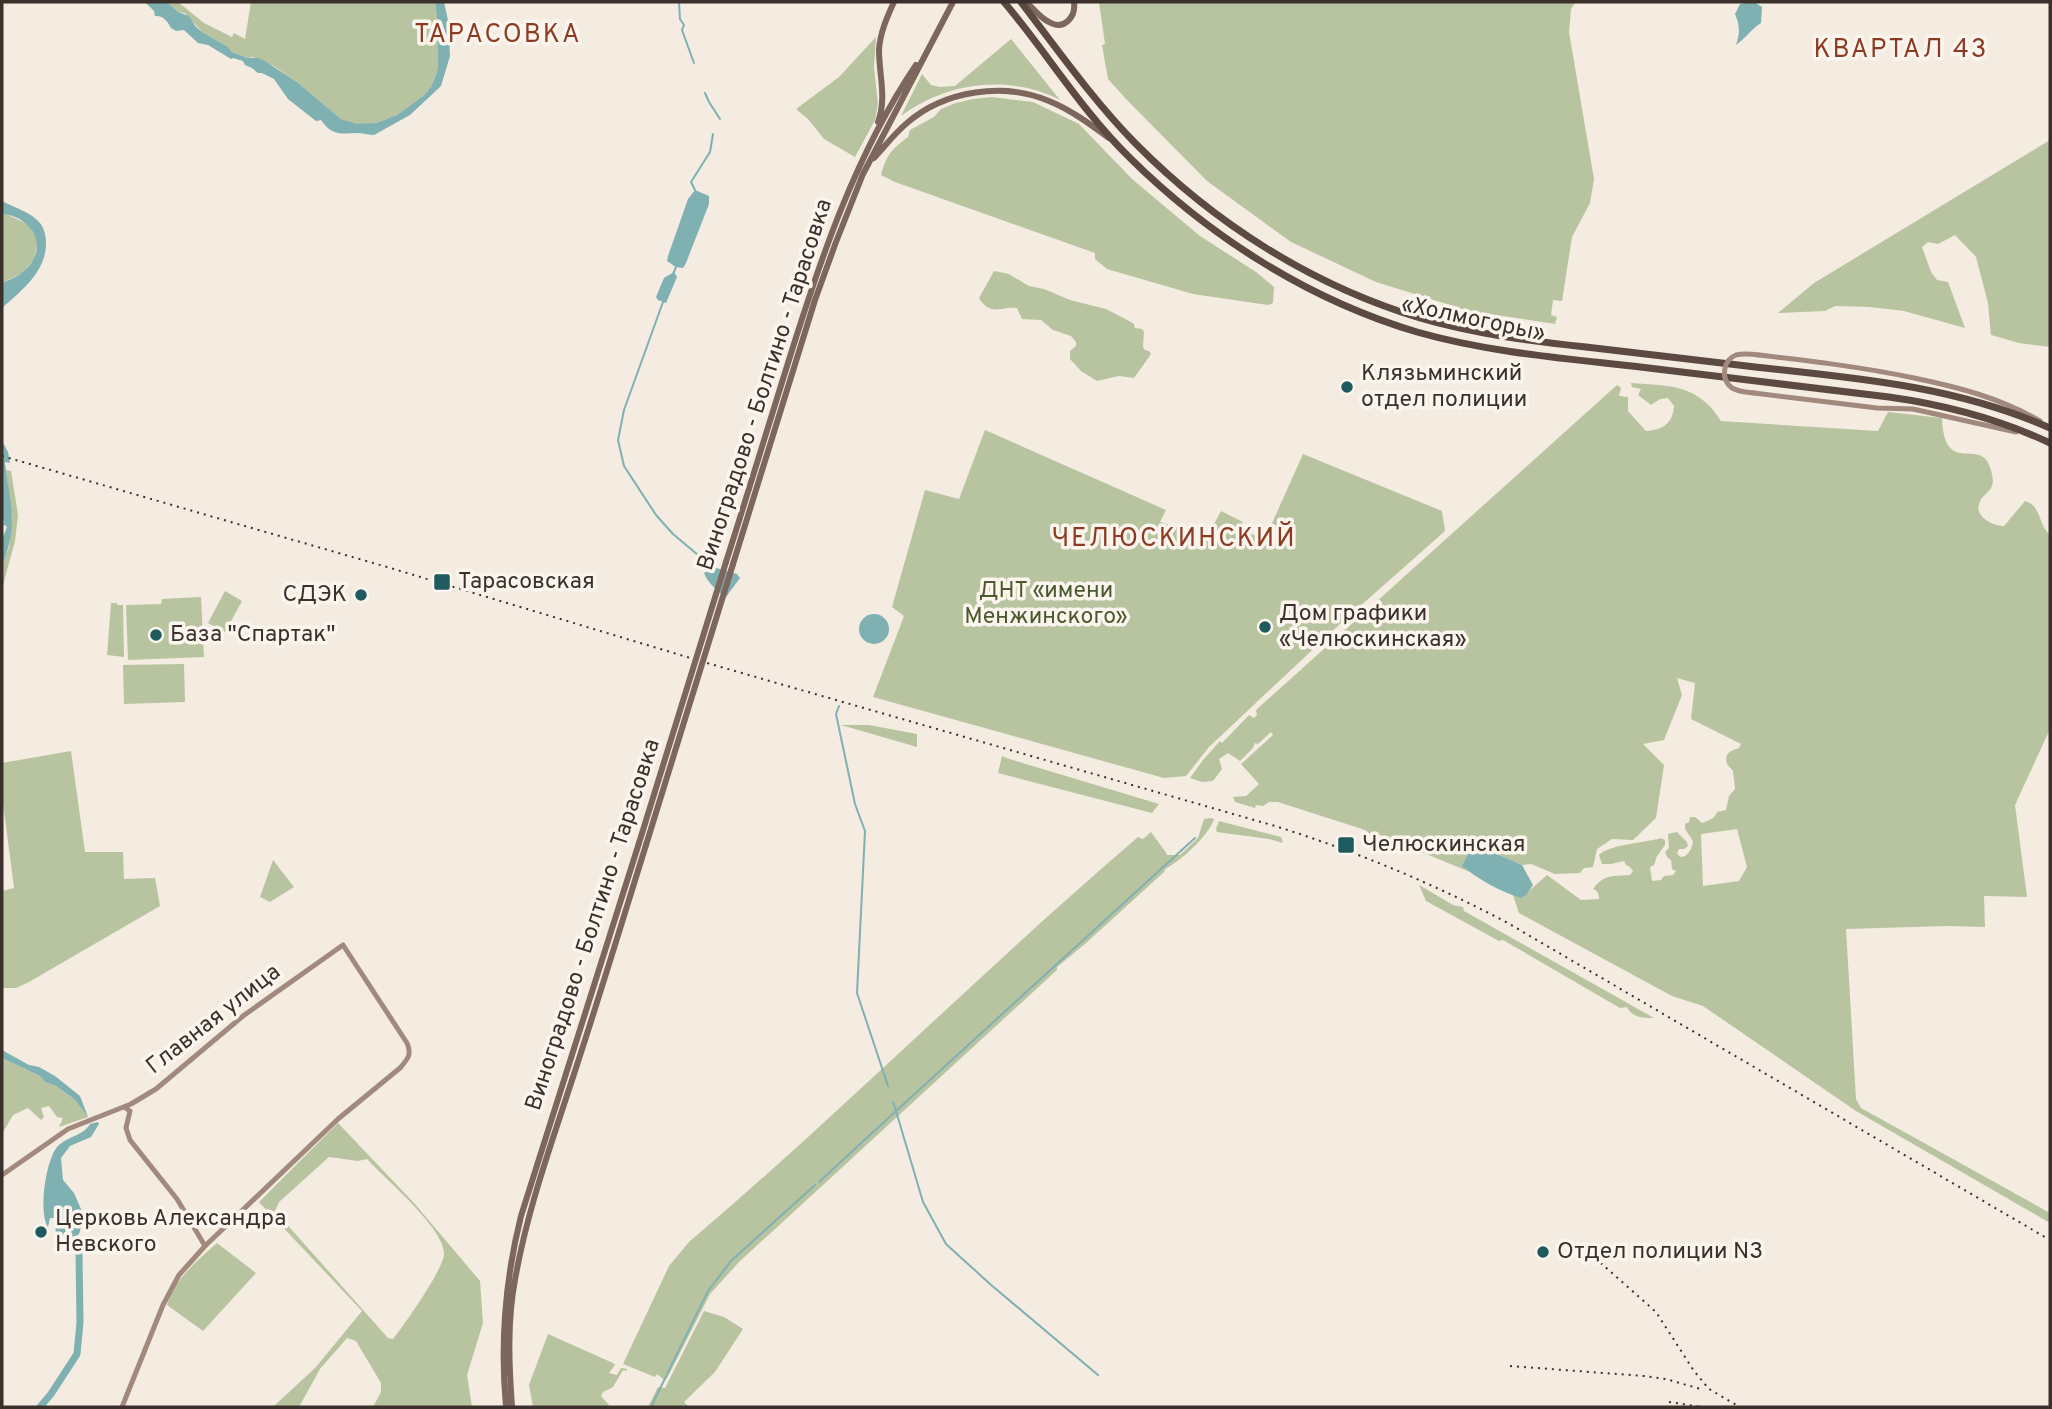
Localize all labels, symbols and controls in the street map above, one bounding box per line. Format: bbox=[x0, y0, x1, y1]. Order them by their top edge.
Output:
district label: ТАРАСОВКА bbox=[414, 19, 582, 52]
district label: КВАРТАЛ 43 bbox=[1813, 34, 1989, 67]
street label: Виноградово - Болтино - Тарасовка bbox=[692, 195, 840, 575]
street label: «Холмогоры» bbox=[1398, 291, 1548, 349]
place label: Клязьминский отдел полиции bbox=[1361, 360, 1527, 415]
marker: Клязьминский отдел полиции bbox=[1339, 379, 1355, 395]
district label: ЧЕЛЮСКИНСКИЙ bbox=[1051, 521, 1297, 556]
place label: Тарасовская bbox=[458, 568, 595, 597]
marker: Тарасовская bbox=[432, 572, 452, 592]
park label: ДНТ «имени Менжинского» bbox=[964, 577, 1128, 632]
place label: СДЭК bbox=[282, 581, 347, 610]
marker: СДЭК bbox=[353, 587, 369, 603]
place label: Дом графики «Челюскинская» bbox=[1279, 600, 1467, 655]
marker: Дом графики «Челюскинская» bbox=[1257, 619, 1273, 635]
place label: База "Спартак" bbox=[170, 621, 336, 650]
marker: База "Спартак" bbox=[148, 627, 164, 643]
street label: Виноградово - Болтино - Тарасовка bbox=[520, 735, 668, 1115]
place label: Челюскинская bbox=[1362, 831, 1526, 860]
marker: Челюскинская bbox=[1336, 835, 1356, 855]
street label: Главная улица bbox=[141, 958, 287, 1082]
place label: Церковь Александра Невского bbox=[55, 1205, 286, 1260]
marker: Церковь Александра Невского bbox=[33, 1224, 49, 1240]
place label: Отдел полиции N3 bbox=[1557, 1238, 1763, 1267]
marker: Отдел полиции N3 bbox=[1535, 1244, 1551, 1260]

